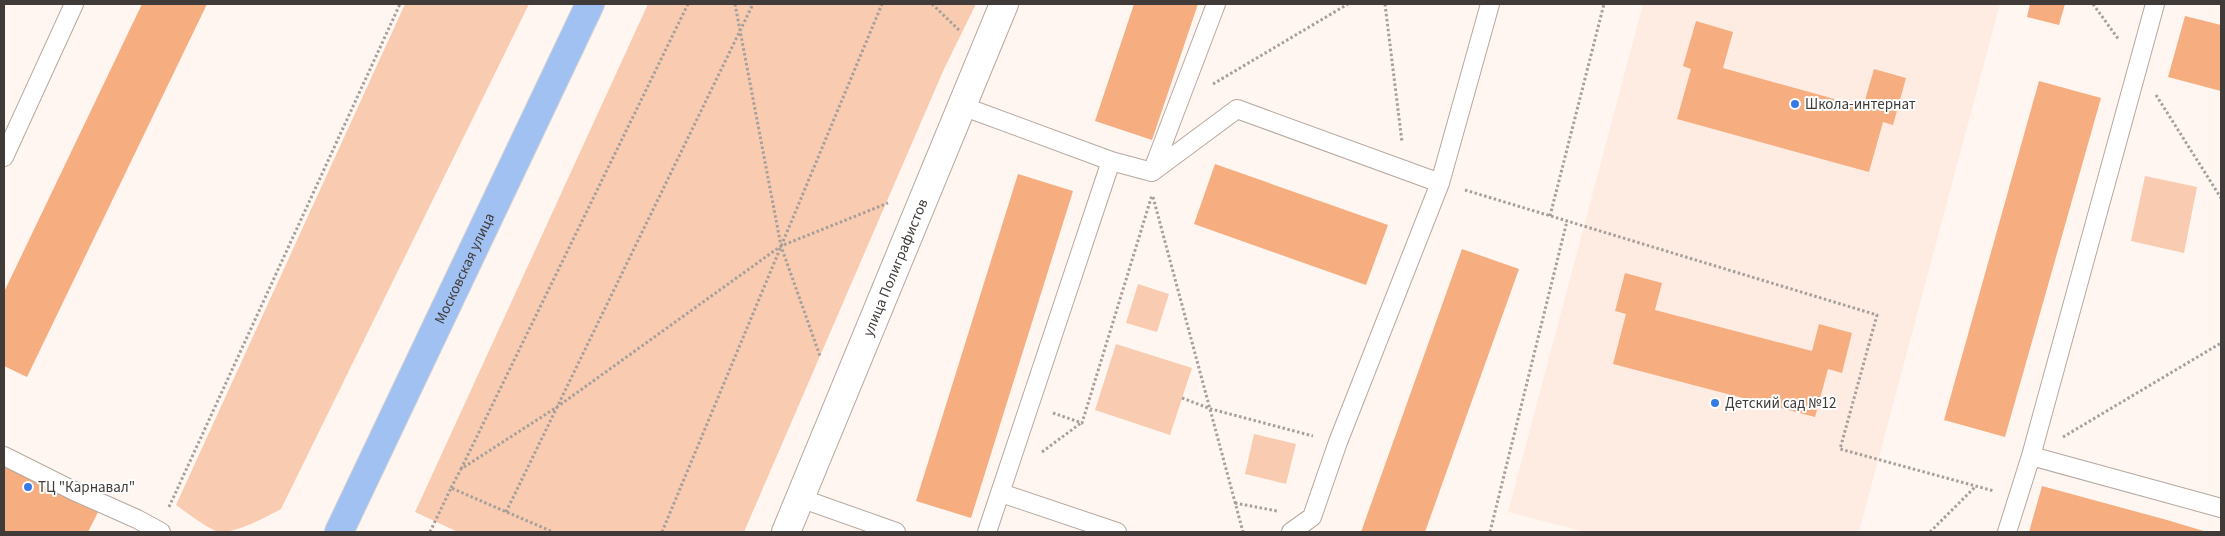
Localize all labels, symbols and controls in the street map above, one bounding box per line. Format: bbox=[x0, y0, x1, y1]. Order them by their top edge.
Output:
place label: Школа-интернат bbox=[1805, 94, 1916, 115]
marker: Школа-интернат bbox=[1789, 98, 1801, 110]
street label: улица Полиграфистов bbox=[858, 195, 934, 340]
street label: Московская улица bbox=[429, 210, 500, 327]
place label: Детский сад №12 bbox=[1725, 393, 1836, 414]
marker: Детский сад №12 bbox=[1709, 397, 1721, 409]
place label: ТЦ "Карнавал" bbox=[38, 477, 135, 498]
marker: ТЦ "Карнавал" bbox=[22, 481, 34, 493]

